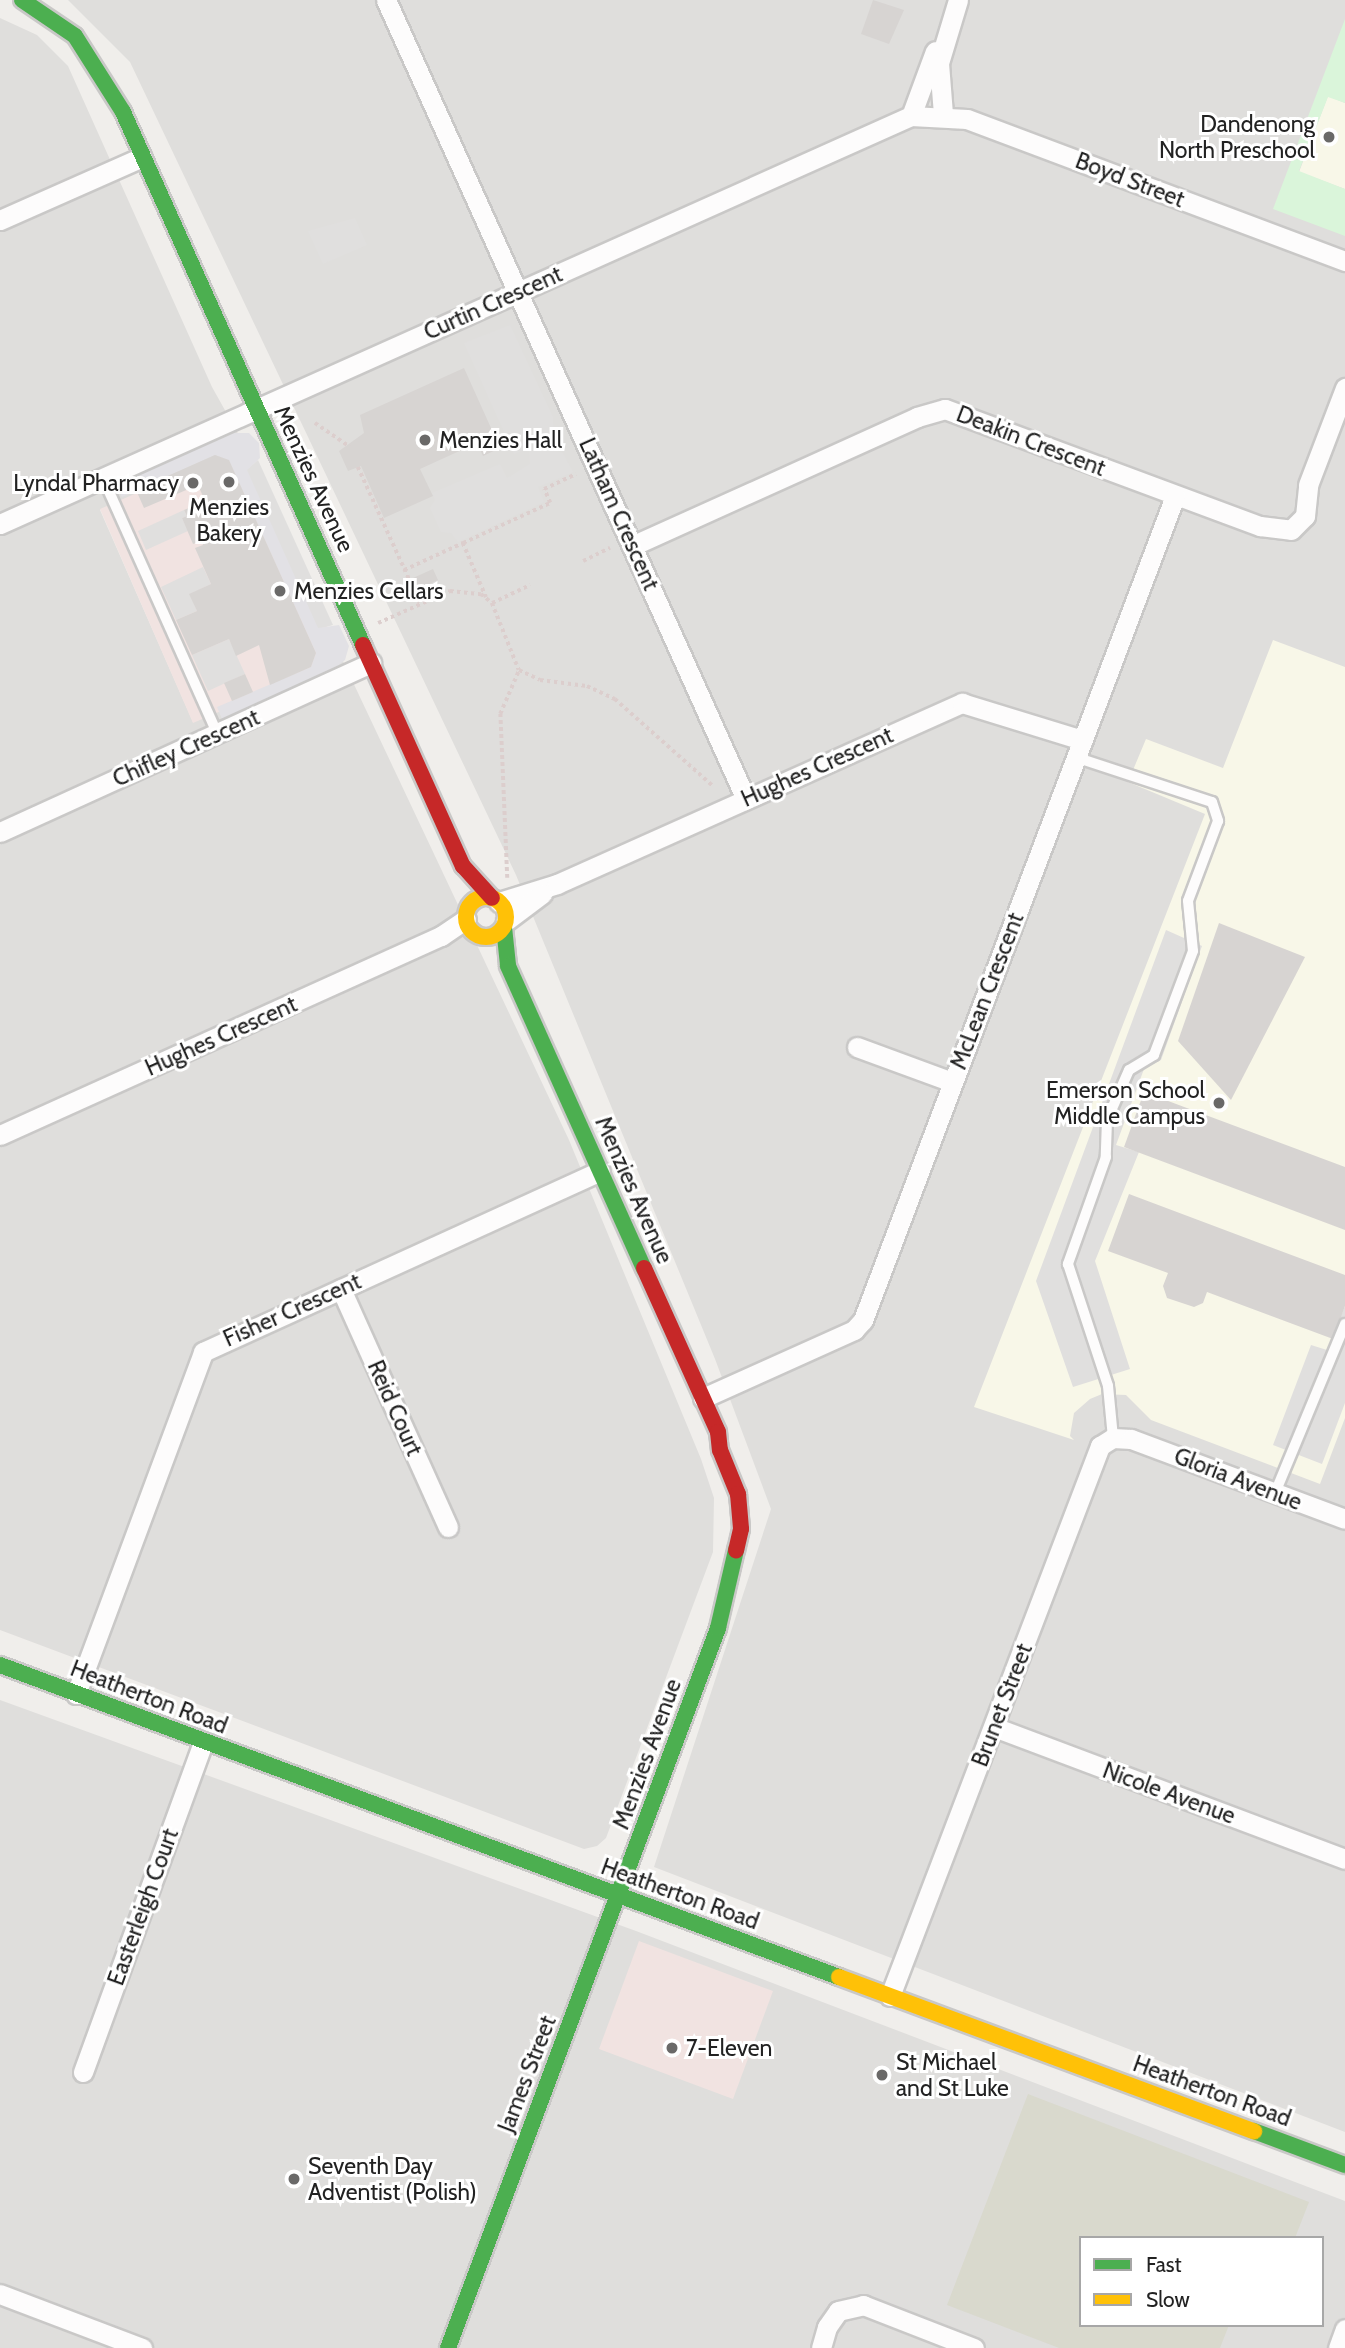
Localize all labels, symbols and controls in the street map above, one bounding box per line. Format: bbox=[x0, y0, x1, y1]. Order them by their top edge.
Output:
place label: Dandenong North Preschool bbox=[1159, 110, 1315, 164]
marker: Dandenong North Preschool bbox=[1321, 129, 1337, 145]
street label: Boyd Street bbox=[1072, 147, 1188, 213]
street label: Curtin Crescent bbox=[420, 260, 566, 346]
street label: Deakin Crescent bbox=[953, 400, 1109, 482]
street label: Menzies Avenue bbox=[268, 402, 360, 556]
place label: Menzies Hall bbox=[439, 426, 562, 454]
marker: Menzies Hall bbox=[417, 432, 433, 448]
street label: Latham Crescent bbox=[573, 434, 665, 594]
place label: Lyndal Pharmacy bbox=[13, 469, 179, 497]
marker: Menzies Bakery bbox=[221, 474, 237, 490]
marker: Lyndal Pharmacy bbox=[185, 475, 201, 491]
place label: Menzies Bakery bbox=[189, 493, 269, 547]
place label: Menzies Cellars bbox=[294, 577, 444, 605]
marker: Menzies Cellars bbox=[272, 583, 288, 599]
street label: Chifley Crescent bbox=[108, 703, 264, 793]
street label: Hughes Crescent bbox=[737, 721, 897, 813]
street label: McLean Crescent bbox=[944, 909, 1030, 1073]
street label: Hughes Crescent bbox=[141, 990, 301, 1082]
place label: Emerson School Middle Campus bbox=[1046, 1076, 1205, 1130]
marker: Emerson School Middle Campus bbox=[1211, 1095, 1227, 1111]
street label: Menzies Avenue bbox=[589, 1112, 679, 1268]
street label: Fisher Crescent bbox=[219, 1267, 365, 1353]
street label: Reid Court bbox=[362, 1356, 428, 1460]
street label: Gloria Avenue bbox=[1170, 1442, 1306, 1516]
street label: Brunet Street bbox=[966, 1640, 1038, 1770]
street label: Heatherton Road bbox=[67, 1654, 231, 1740]
street label: Menzies Avenue bbox=[607, 1675, 687, 1833]
street label: Nicole Avenue bbox=[1099, 1756, 1239, 1830]
street label: Easterleigh Court bbox=[102, 1825, 184, 1989]
street label: Heatherton Road bbox=[597, 1853, 763, 1935]
street label: James Street bbox=[492, 2012, 562, 2136]
place label: 7-Eleven bbox=[686, 2034, 772, 2062]
marker: 7-Eleven bbox=[664, 2040, 680, 2056]
place label: St Michael and St Luke bbox=[896, 2048, 1009, 2102]
street label: Heatherton Road bbox=[1129, 2050, 1295, 2132]
marker: St Michael and St Luke bbox=[874, 2067, 890, 2083]
place label: Seventh Day Adventist (Polish) bbox=[308, 2152, 477, 2206]
marker: Seventh Day Adventist (Polish) bbox=[286, 2171, 302, 2187]
legend bbox=[1079, 2236, 1324, 2327]
text: Fast bbox=[1146, 2252, 1182, 2277]
text: Slow bbox=[1146, 2287, 1190, 2312]

